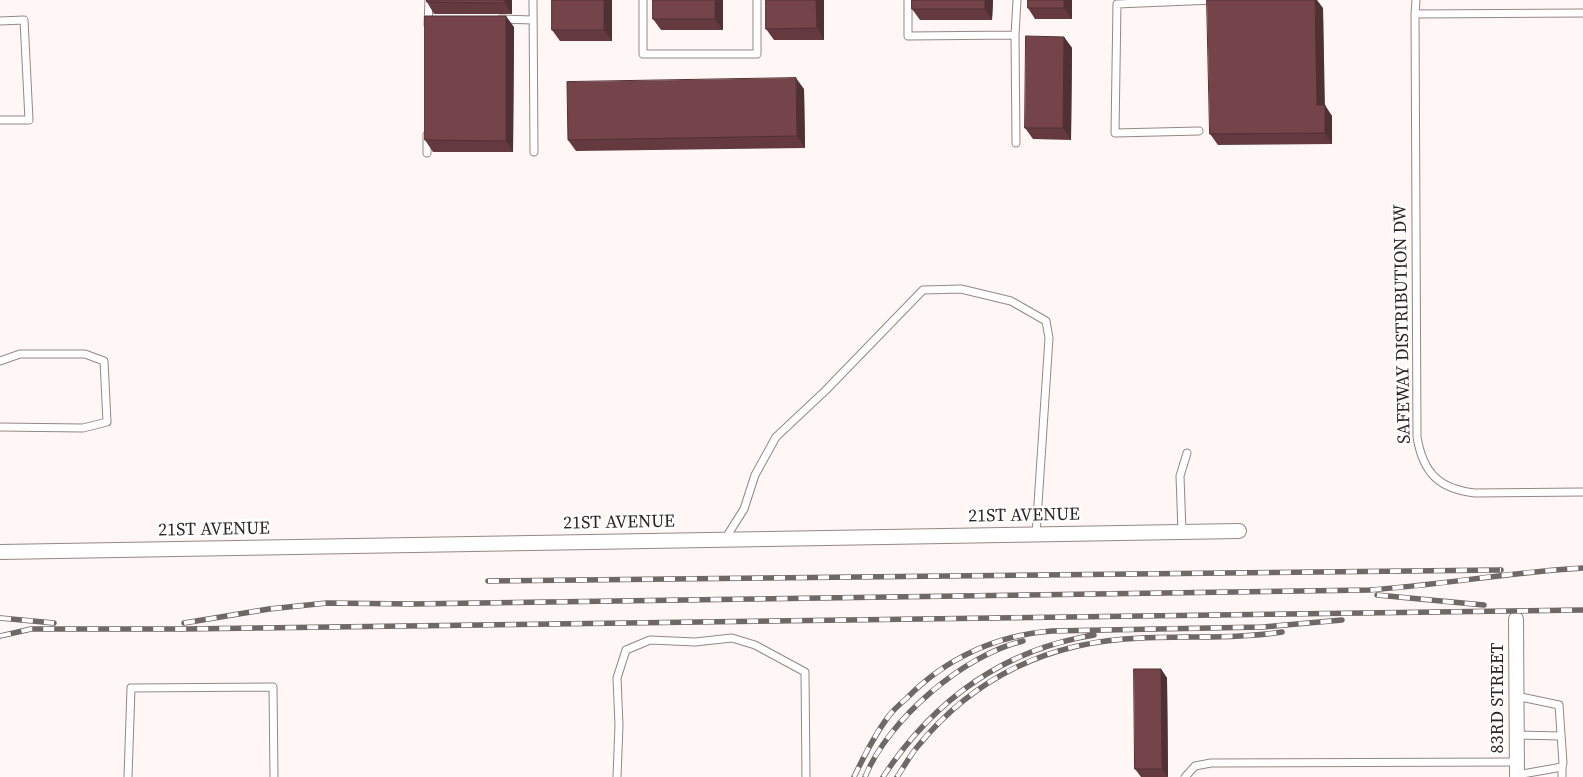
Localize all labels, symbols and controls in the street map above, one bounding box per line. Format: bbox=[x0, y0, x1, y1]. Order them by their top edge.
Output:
street label: SAFEWAY DISTRIBUTION DW bbox=[1390, 204, 1416, 444]
street label: 21ST AVENUE bbox=[968, 504, 1080, 528]
street label: 21ST AVENUE bbox=[563, 511, 675, 535]
street label: 21ST AVENUE bbox=[158, 518, 270, 542]
street label: 83RD STREET bbox=[1487, 643, 1509, 753]

